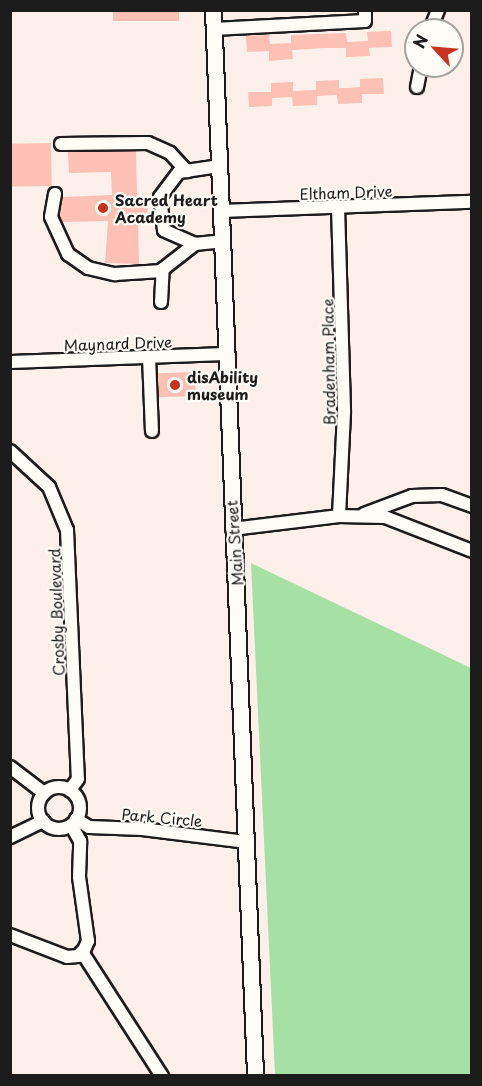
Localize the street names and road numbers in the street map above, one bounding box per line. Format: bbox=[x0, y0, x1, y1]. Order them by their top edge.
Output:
street label: Eltham Drive bbox=[299, 181, 393, 203]
street label: Bradenham Place bbox=[318, 298, 338, 426]
street label: Maynard Drive bbox=[63, 332, 173, 354]
street label: Main Street bbox=[222, 500, 246, 586]
street label: Crosby Boulevard bbox=[45, 548, 67, 676]
street label: Park Circle bbox=[121, 804, 203, 830]

